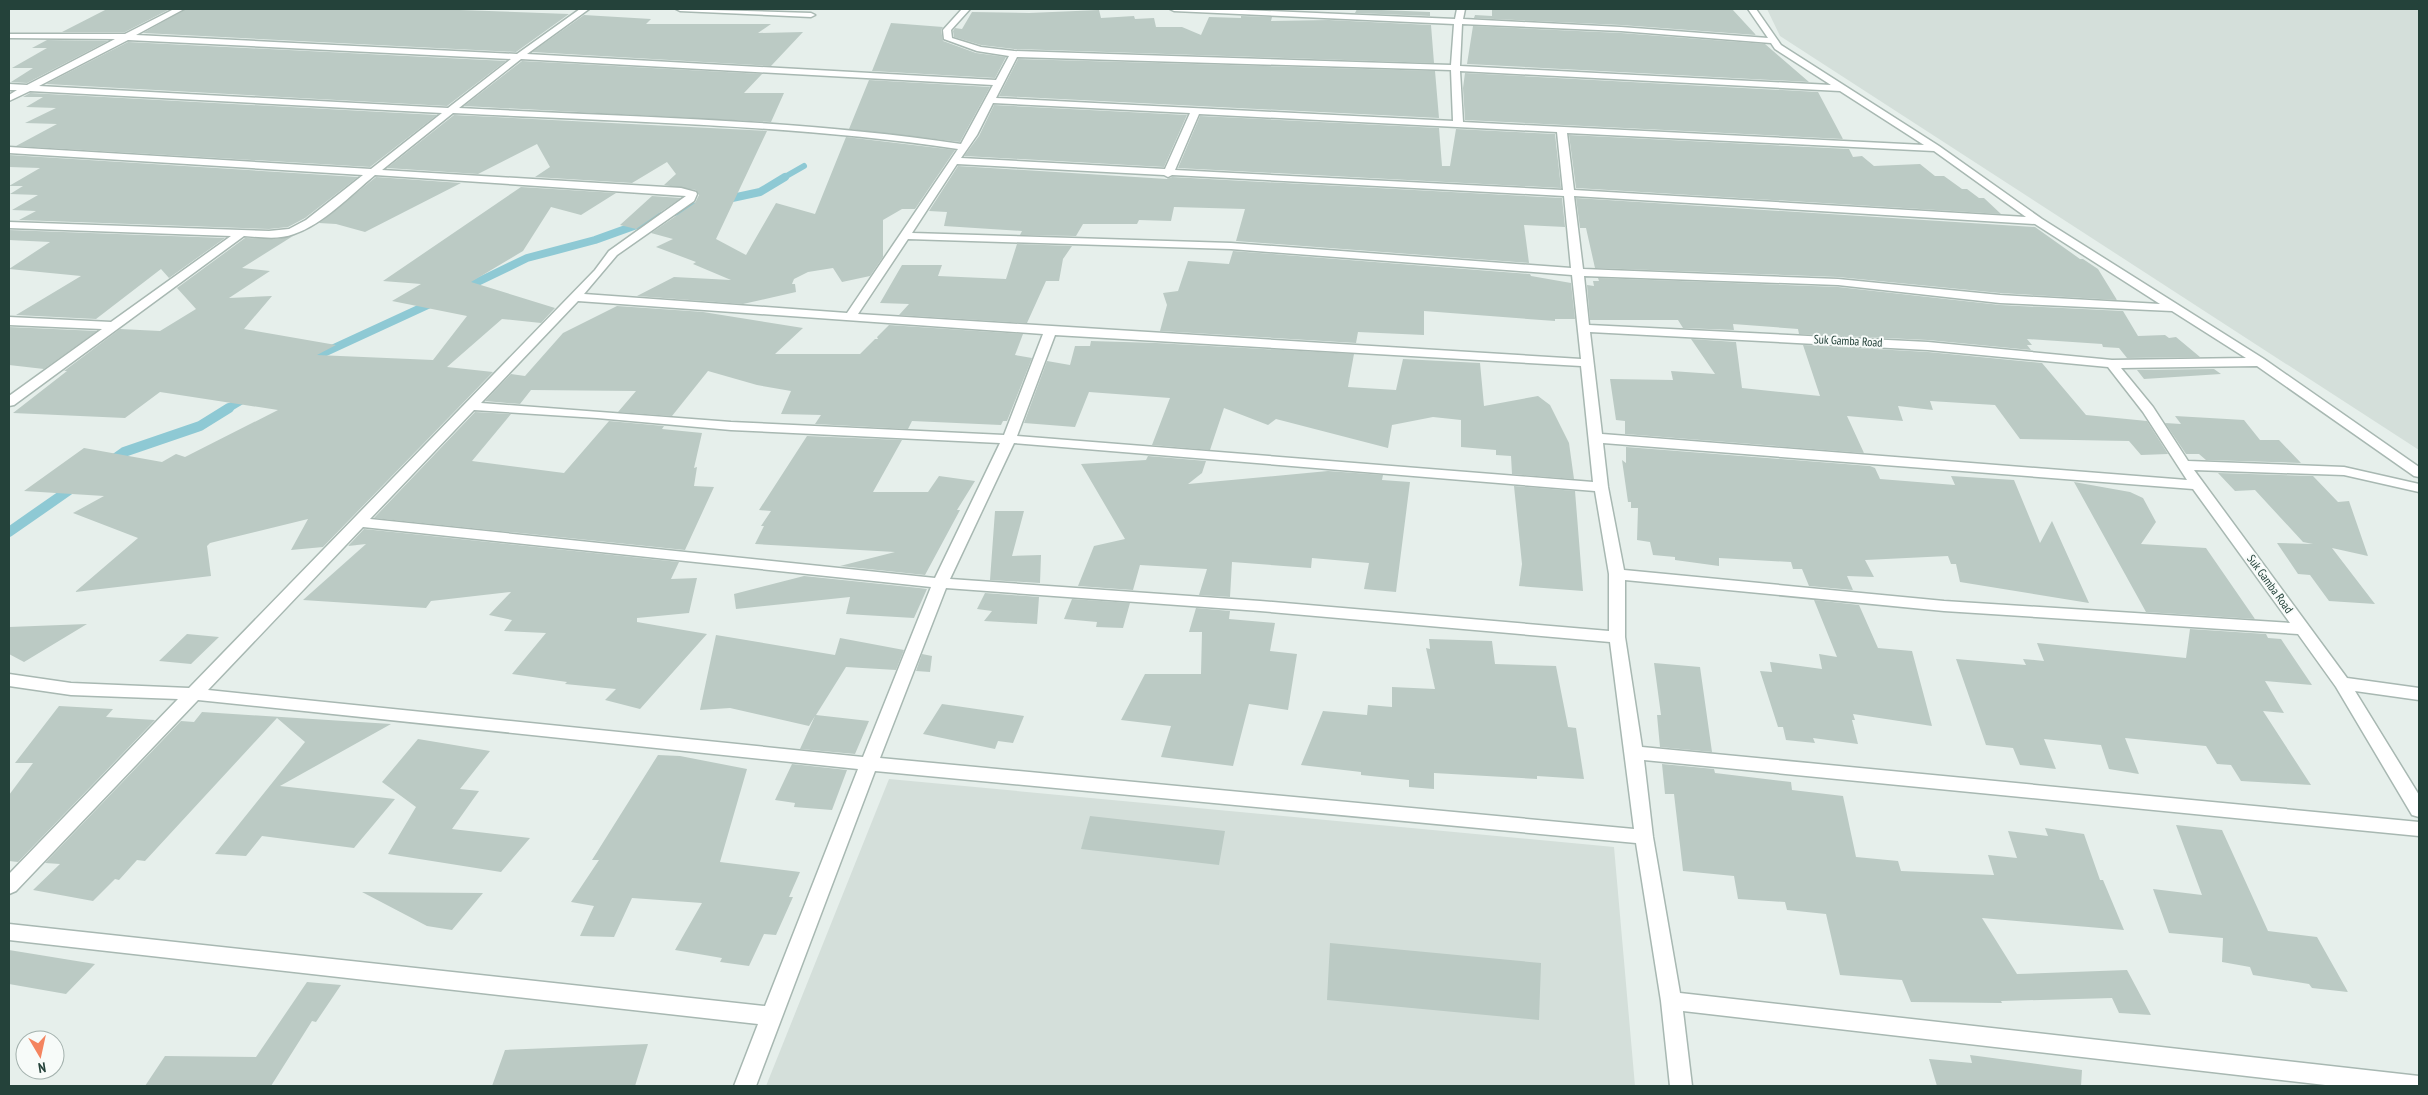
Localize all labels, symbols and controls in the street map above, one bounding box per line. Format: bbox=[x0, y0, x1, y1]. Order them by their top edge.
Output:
street label: Suk Gamba Road bbox=[1813, 331, 1883, 350]
street label: Suk Gamba Road bbox=[2244, 551, 2297, 616]
north arrow bbox=[15, 1030, 65, 1080]
text: N bbox=[37, 1058, 47, 1077]

